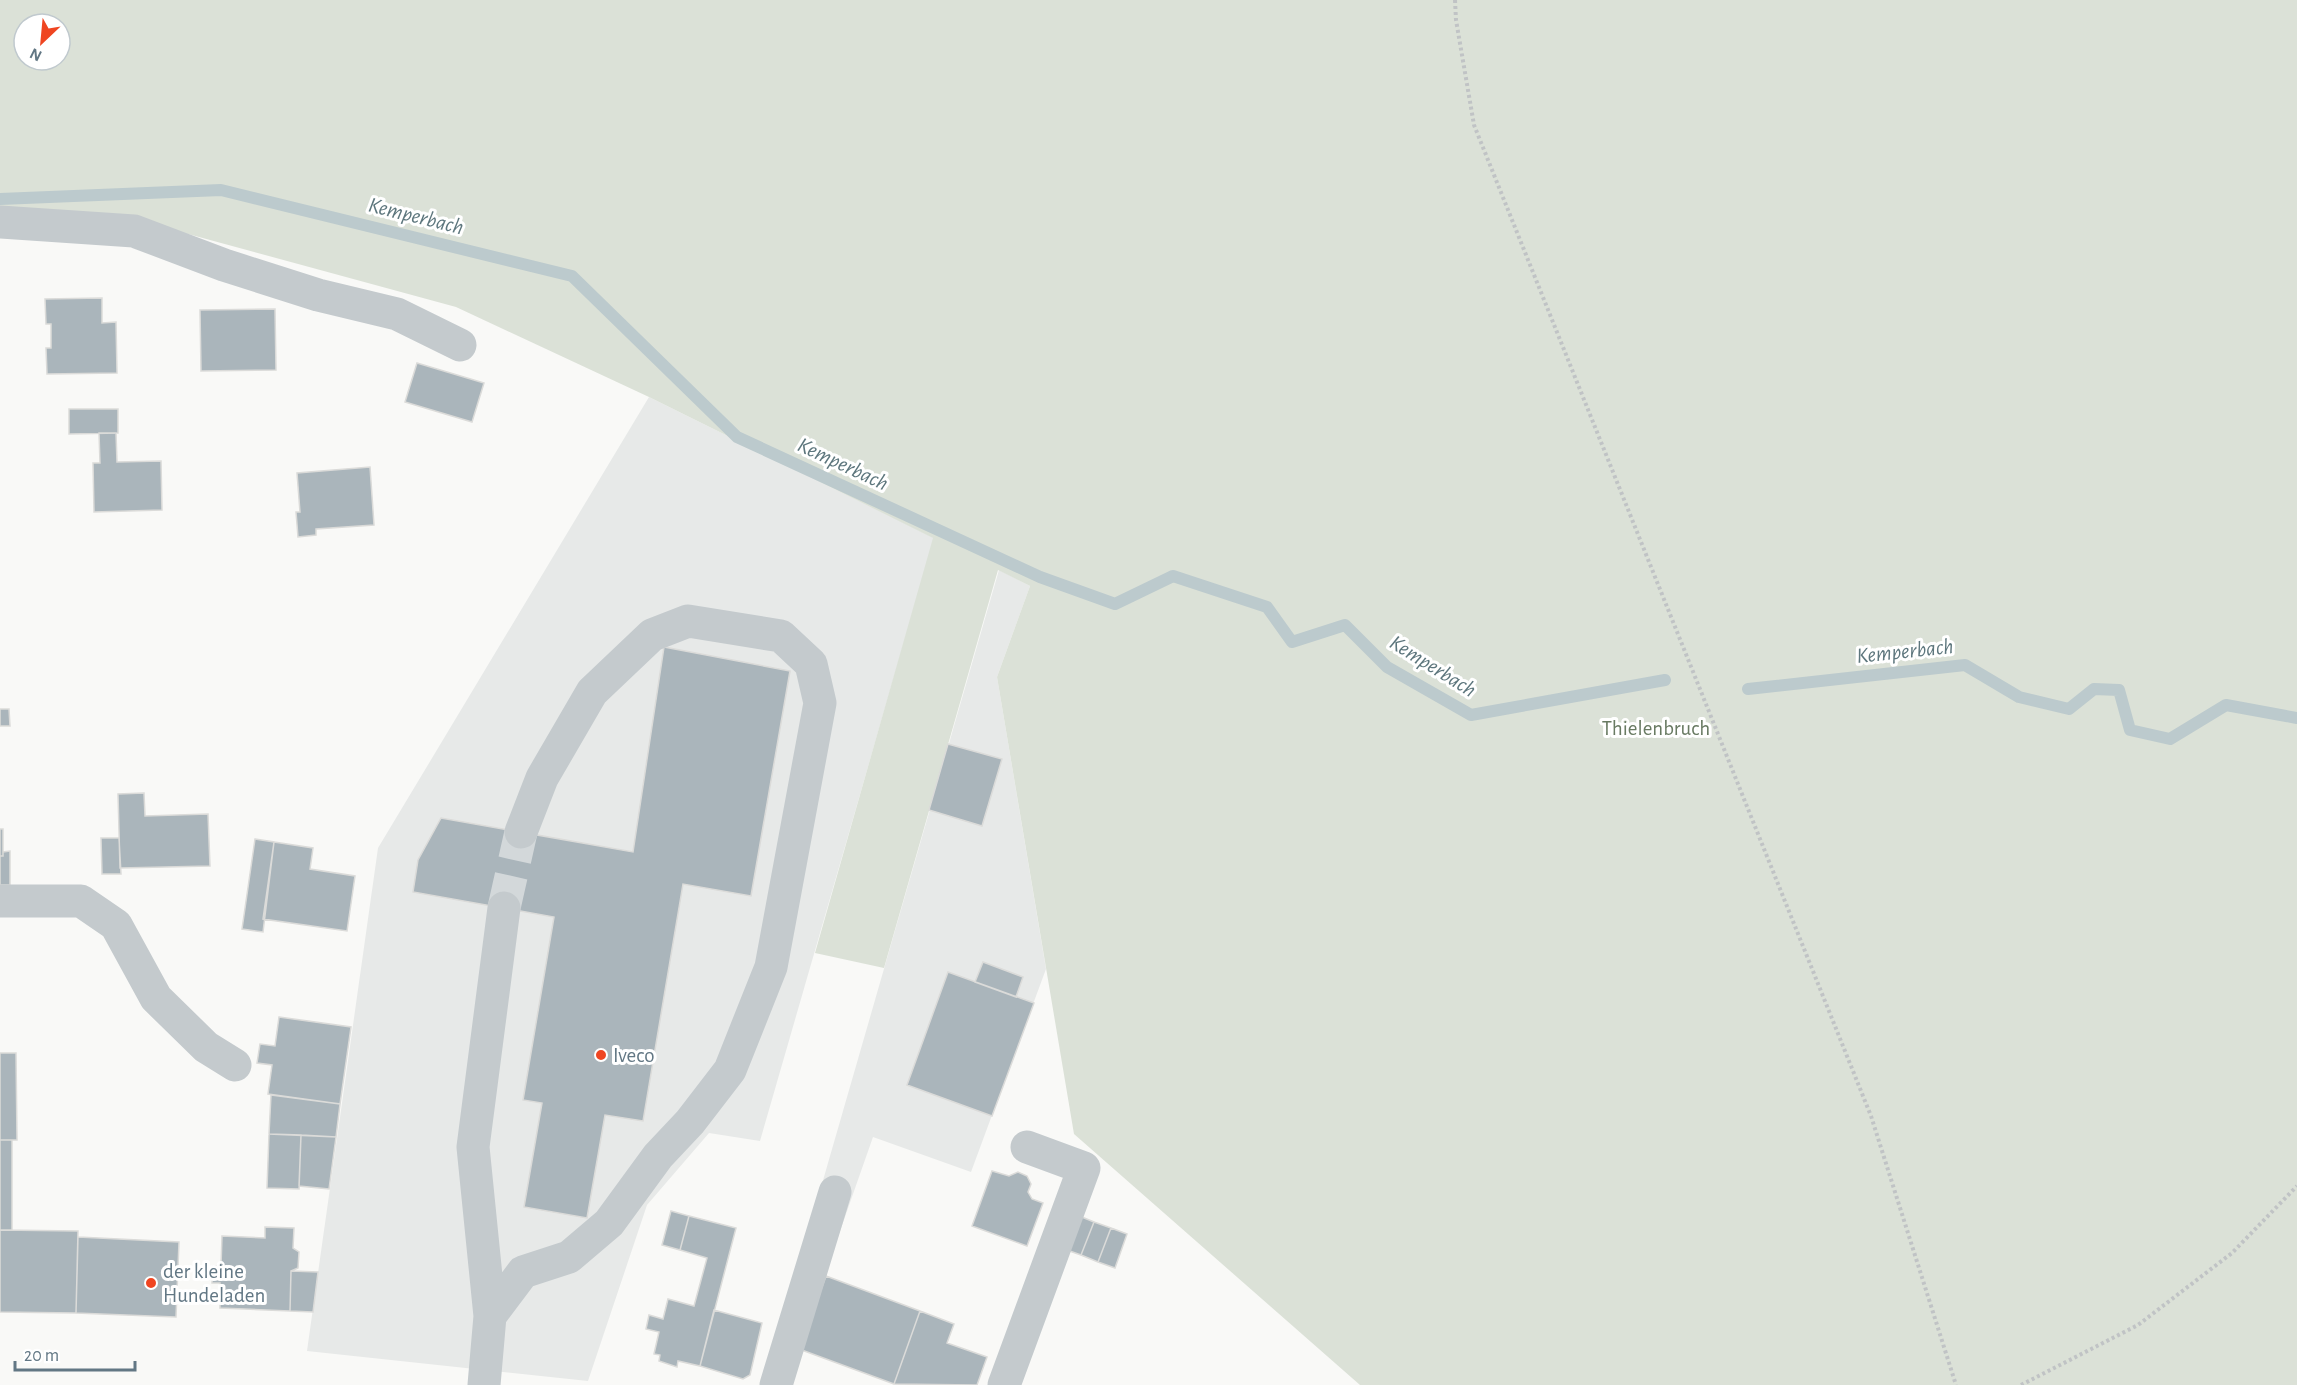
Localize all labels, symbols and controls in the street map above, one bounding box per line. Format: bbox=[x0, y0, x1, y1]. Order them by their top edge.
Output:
north arrow bbox=[12, 12, 72, 72]
text: N bbox=[27, 45, 44, 64]
water label: Kemperbach bbox=[366, 194, 466, 239]
water label: Kemperbach bbox=[794, 433, 892, 495]
water label: Kemperbach bbox=[1385, 631, 1480, 702]
water label: Kemperbach bbox=[1855, 635, 1955, 668]
park label: Thielenbruch bbox=[1602, 718, 1710, 739]
place label: Iveco bbox=[613, 1045, 655, 1066]
marker: Iveco bbox=[594, 1048, 608, 1062]
place label: der kleine Hundeladen bbox=[163, 1261, 265, 1306]
marker: der kleine Hundeladen bbox=[144, 1276, 158, 1290]
scale bar bbox=[15, 1334, 135, 1372]
text: 20 m bbox=[24, 1347, 59, 1365]

